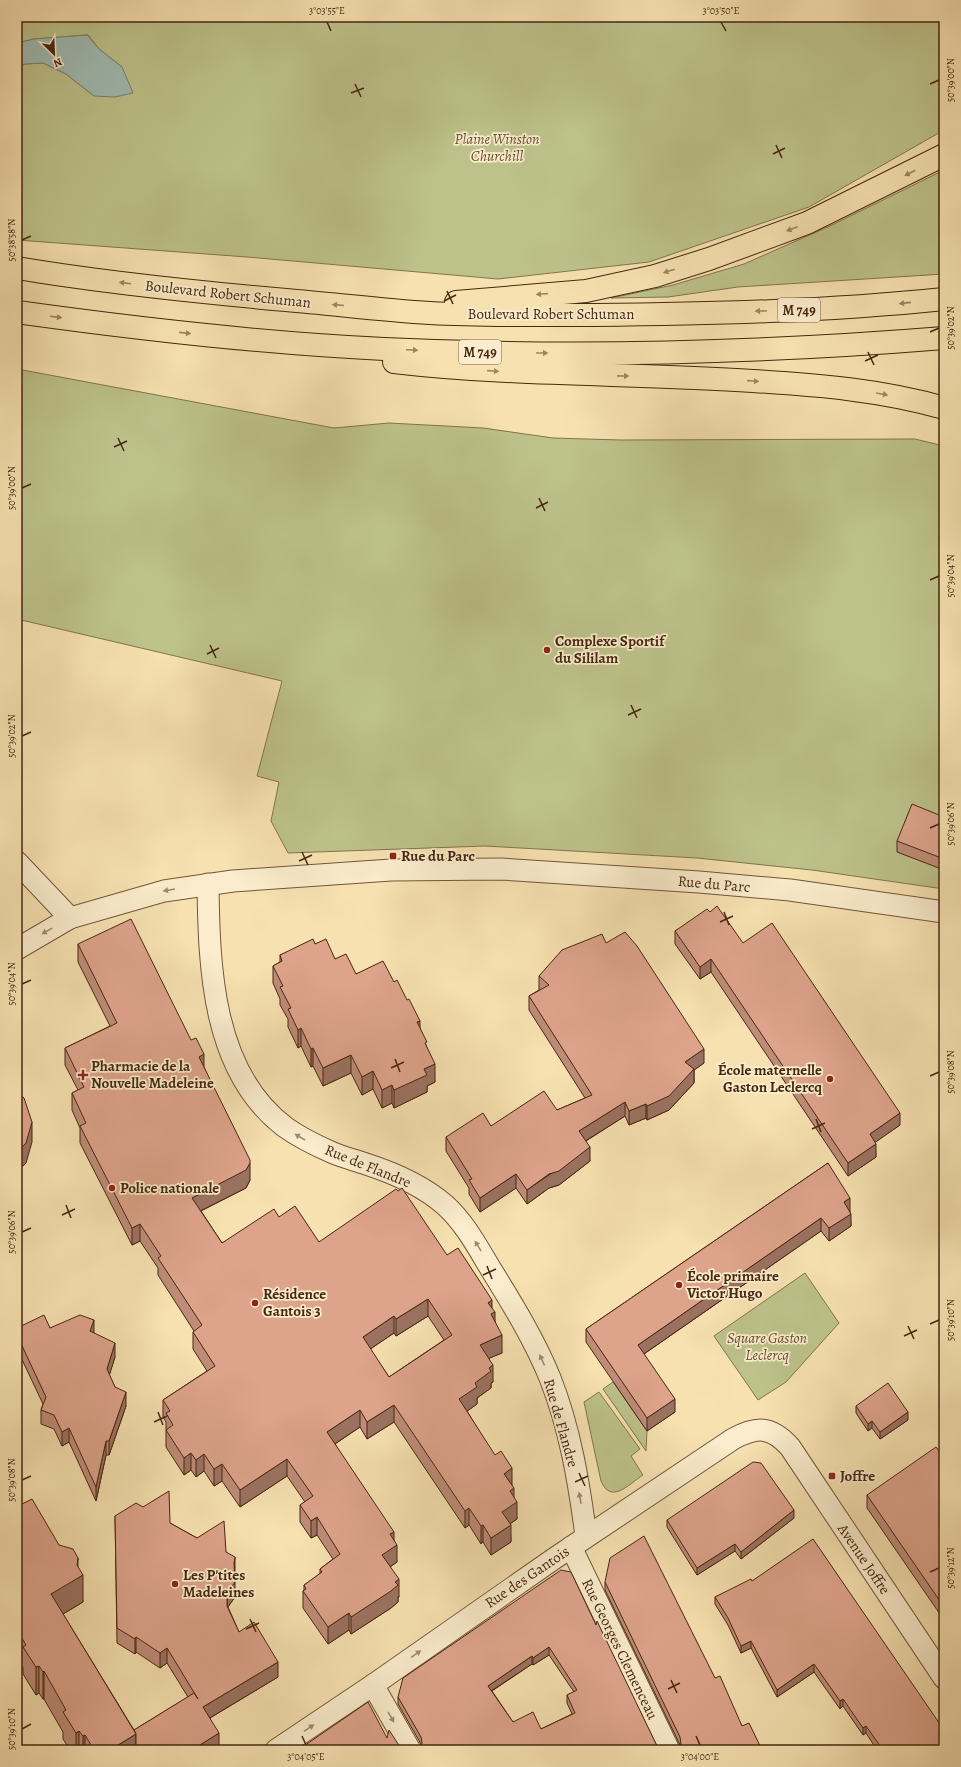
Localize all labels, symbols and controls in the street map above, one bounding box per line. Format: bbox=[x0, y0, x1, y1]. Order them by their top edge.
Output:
text: 3°03'55"E bbox=[309, 4, 345, 17]
text: 3°03'50"E bbox=[703, 4, 740, 17]
north arrow bbox=[34, 34, 74, 74]
text: N bbox=[51, 54, 65, 71]
text: 50°39'00"N bbox=[944, 58, 957, 102]
park label: Plaine Winston Churchill bbox=[455, 129, 539, 166]
one-way arrow bbox=[904, 170, 915, 176]
text: 50°38'58"N bbox=[5, 219, 18, 261]
one-way arrow bbox=[786, 227, 798, 233]
one-way arrow bbox=[663, 268, 675, 274]
street label: Boulevard Robert Schuman bbox=[144, 275, 312, 313]
one-way arrow bbox=[119, 280, 131, 286]
one-way arrow bbox=[536, 291, 548, 298]
road number: M 749 bbox=[778, 298, 820, 322]
one-way arrow bbox=[899, 300, 911, 307]
one-way arrow bbox=[332, 302, 344, 309]
street label: Boulevard Robert Schuman bbox=[468, 304, 634, 324]
text: 50°39'02"N bbox=[944, 306, 957, 350]
one-way arrow bbox=[755, 308, 767, 315]
one-way arrow bbox=[50, 314, 62, 321]
one-way arrow bbox=[179, 329, 191, 336]
road number: M 749 bbox=[459, 340, 501, 364]
one-way arrow bbox=[406, 346, 418, 353]
one-way arrow bbox=[536, 350, 549, 356]
one-way arrow bbox=[487, 368, 500, 374]
one-way arrow bbox=[617, 373, 630, 379]
one-way arrow bbox=[747, 378, 760, 384]
one-way arrow bbox=[876, 392, 888, 398]
text: 50°39'00"N bbox=[5, 466, 18, 510]
text: 50°39'04"N bbox=[944, 554, 957, 598]
place label: Complexe Sportif du Sililam bbox=[555, 631, 666, 668]
marker: Complexe Sportif du Sililam bbox=[542, 645, 552, 655]
text: 50°39'02"N bbox=[5, 714, 18, 758]
text: 50°39'06"N bbox=[944, 802, 957, 846]
place label: Rue du Parc bbox=[401, 846, 475, 866]
marker: Rue du Parc bbox=[388, 851, 398, 861]
street label: Rue du Parc bbox=[677, 871, 751, 897]
one-way arrow bbox=[163, 887, 175, 893]
one-way arrow bbox=[41, 927, 52, 934]
text: 50°39'04"N bbox=[5, 962, 18, 1006]
text: 50°39'08"N bbox=[944, 1050, 957, 1094]
place label: Pharmacie de la Nouvelle Madeleine bbox=[91, 1056, 214, 1093]
place label: École maternelle Gaston Leclercq bbox=[718, 1060, 822, 1097]
marker: Pharmacie de la Nouvelle Madeleine bbox=[78, 1070, 88, 1080]
marker: École maternelle Gaston Leclercq bbox=[825, 1074, 835, 1084]
one-way arrow bbox=[294, 1133, 306, 1140]
street label: Rue de Flandre bbox=[322, 1140, 414, 1192]
place label: Police nationale bbox=[120, 1178, 219, 1198]
marker: Police nationale bbox=[107, 1183, 117, 1193]
text: 50°39'06"N bbox=[5, 1210, 18, 1254]
one-way arrow bbox=[474, 1241, 481, 1252]
place label: École primaire Victor Hugo bbox=[686, 1266, 779, 1303]
marker: École primaire Victor Hugo bbox=[674, 1280, 684, 1290]
place label: Résidence Gantois 3 bbox=[263, 1284, 326, 1321]
marker: Résidence Gantois 3 bbox=[250, 1298, 260, 1308]
text: 50°39'10"N bbox=[944, 1299, 957, 1341]
park label: Square Gaston Leclercq bbox=[727, 1328, 807, 1365]
one-way arrow bbox=[538, 1353, 544, 1365]
street label: Rue de Flandre bbox=[539, 1376, 583, 1470]
text: 50°39'08"N bbox=[5, 1458, 18, 1502]
place label: Joffre bbox=[840, 1466, 875, 1486]
marker: Joffre bbox=[827, 1471, 837, 1481]
one-way arrow bbox=[577, 1492, 583, 1504]
street label: Avenue Joffre bbox=[832, 1519, 895, 1598]
street label: Rue des Gantois bbox=[481, 1541, 573, 1613]
text: 50°39'12"N bbox=[944, 1547, 957, 1589]
place label: Les P'tites Madeleines bbox=[183, 1565, 254, 1602]
street label: Rue Georges Clemenceau bbox=[577, 1575, 663, 1724]
marker: Les P'tites Madeleines bbox=[170, 1579, 180, 1589]
one-way arrow bbox=[410, 1650, 421, 1658]
text: 50°39'10"N bbox=[5, 1708, 18, 1750]
one-way arrow bbox=[388, 1712, 395, 1723]
one-way arrow bbox=[303, 1724, 314, 1732]
text: 3°04'05"E bbox=[287, 1750, 325, 1763]
text: 3°04'00"E bbox=[681, 1750, 719, 1763]

